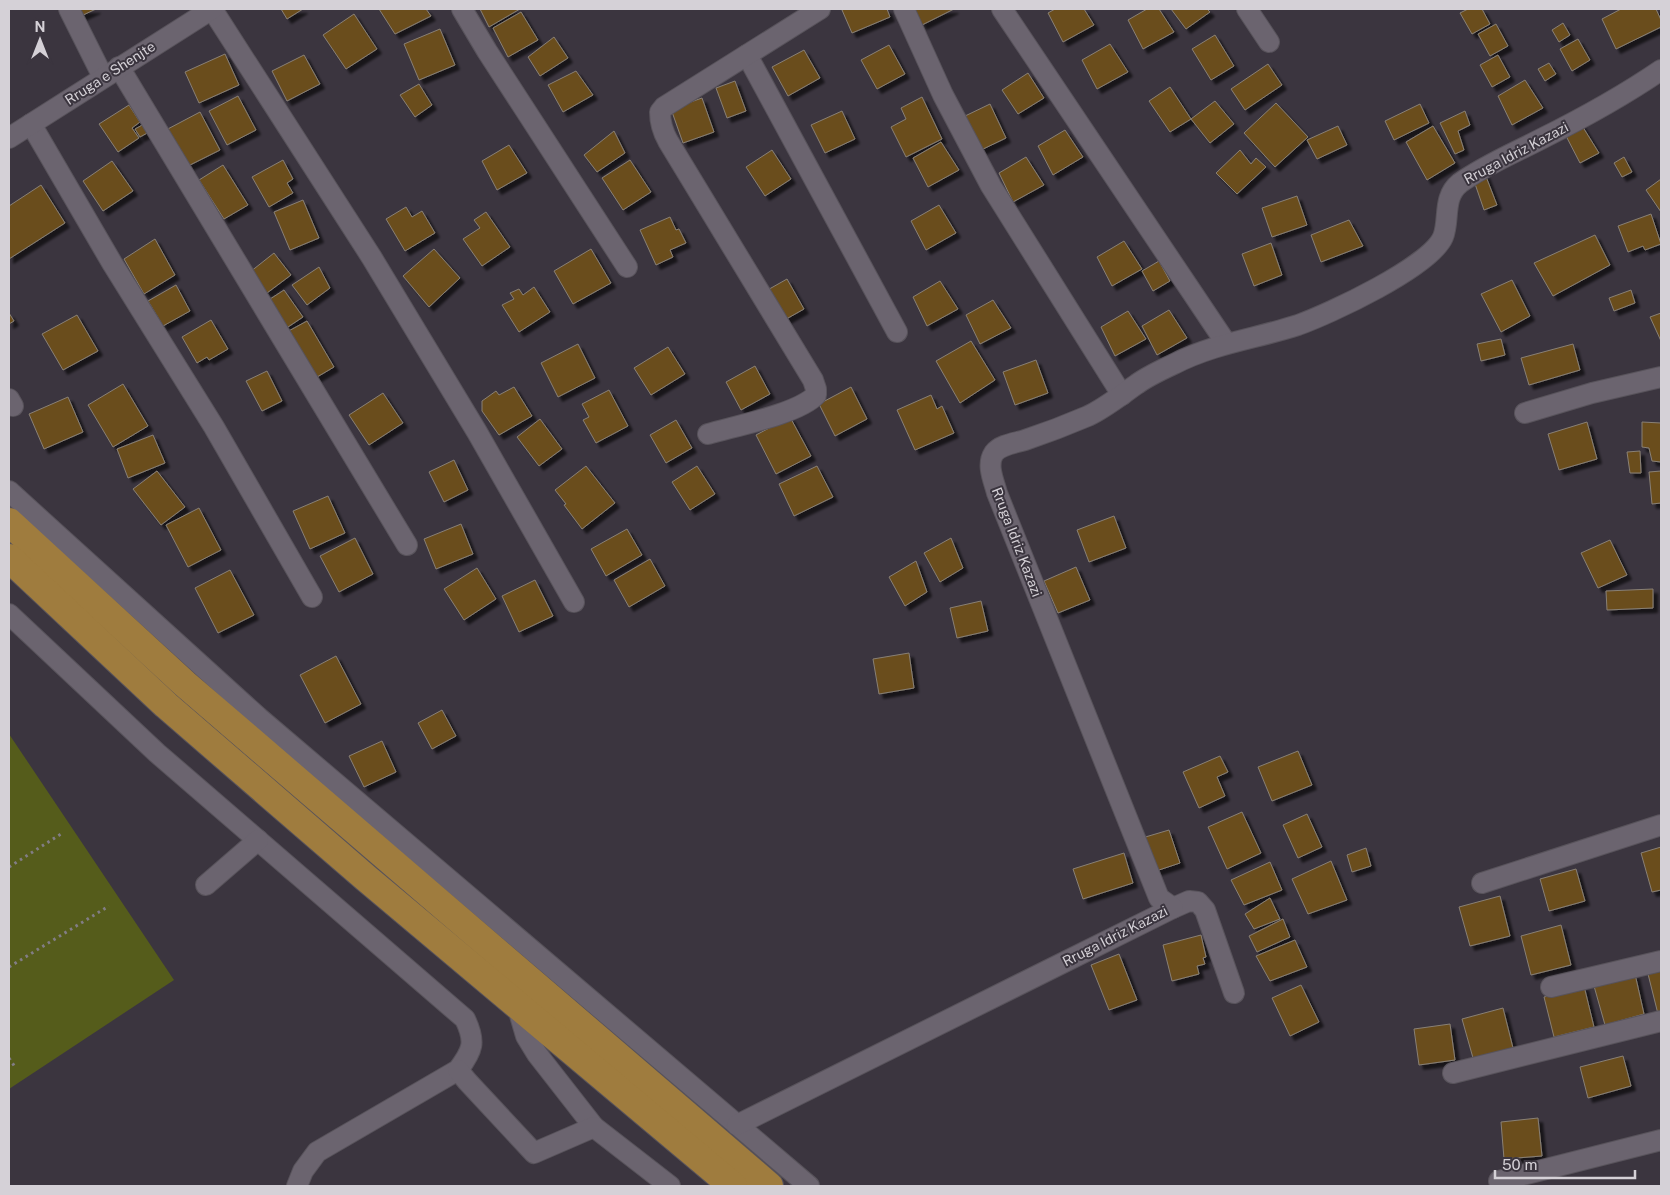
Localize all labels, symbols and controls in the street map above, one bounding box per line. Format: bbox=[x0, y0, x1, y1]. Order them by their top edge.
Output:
north arrow bbox=[15, 15, 65, 65]
text: N bbox=[35, 19, 45, 35]
street label: Rruga e Shenjte bbox=[62, 38, 158, 108]
street label: Rruga Idriz Kazazi bbox=[1461, 119, 1571, 187]
street label: Rruga Idriz Kazazi bbox=[989, 485, 1045, 599]
street label: Rruga Idriz Kazazi bbox=[1060, 903, 1170, 969]
scale bar bbox=[1495, 1148, 1635, 1180]
text: 50 m bbox=[1502, 1156, 1537, 1173]

